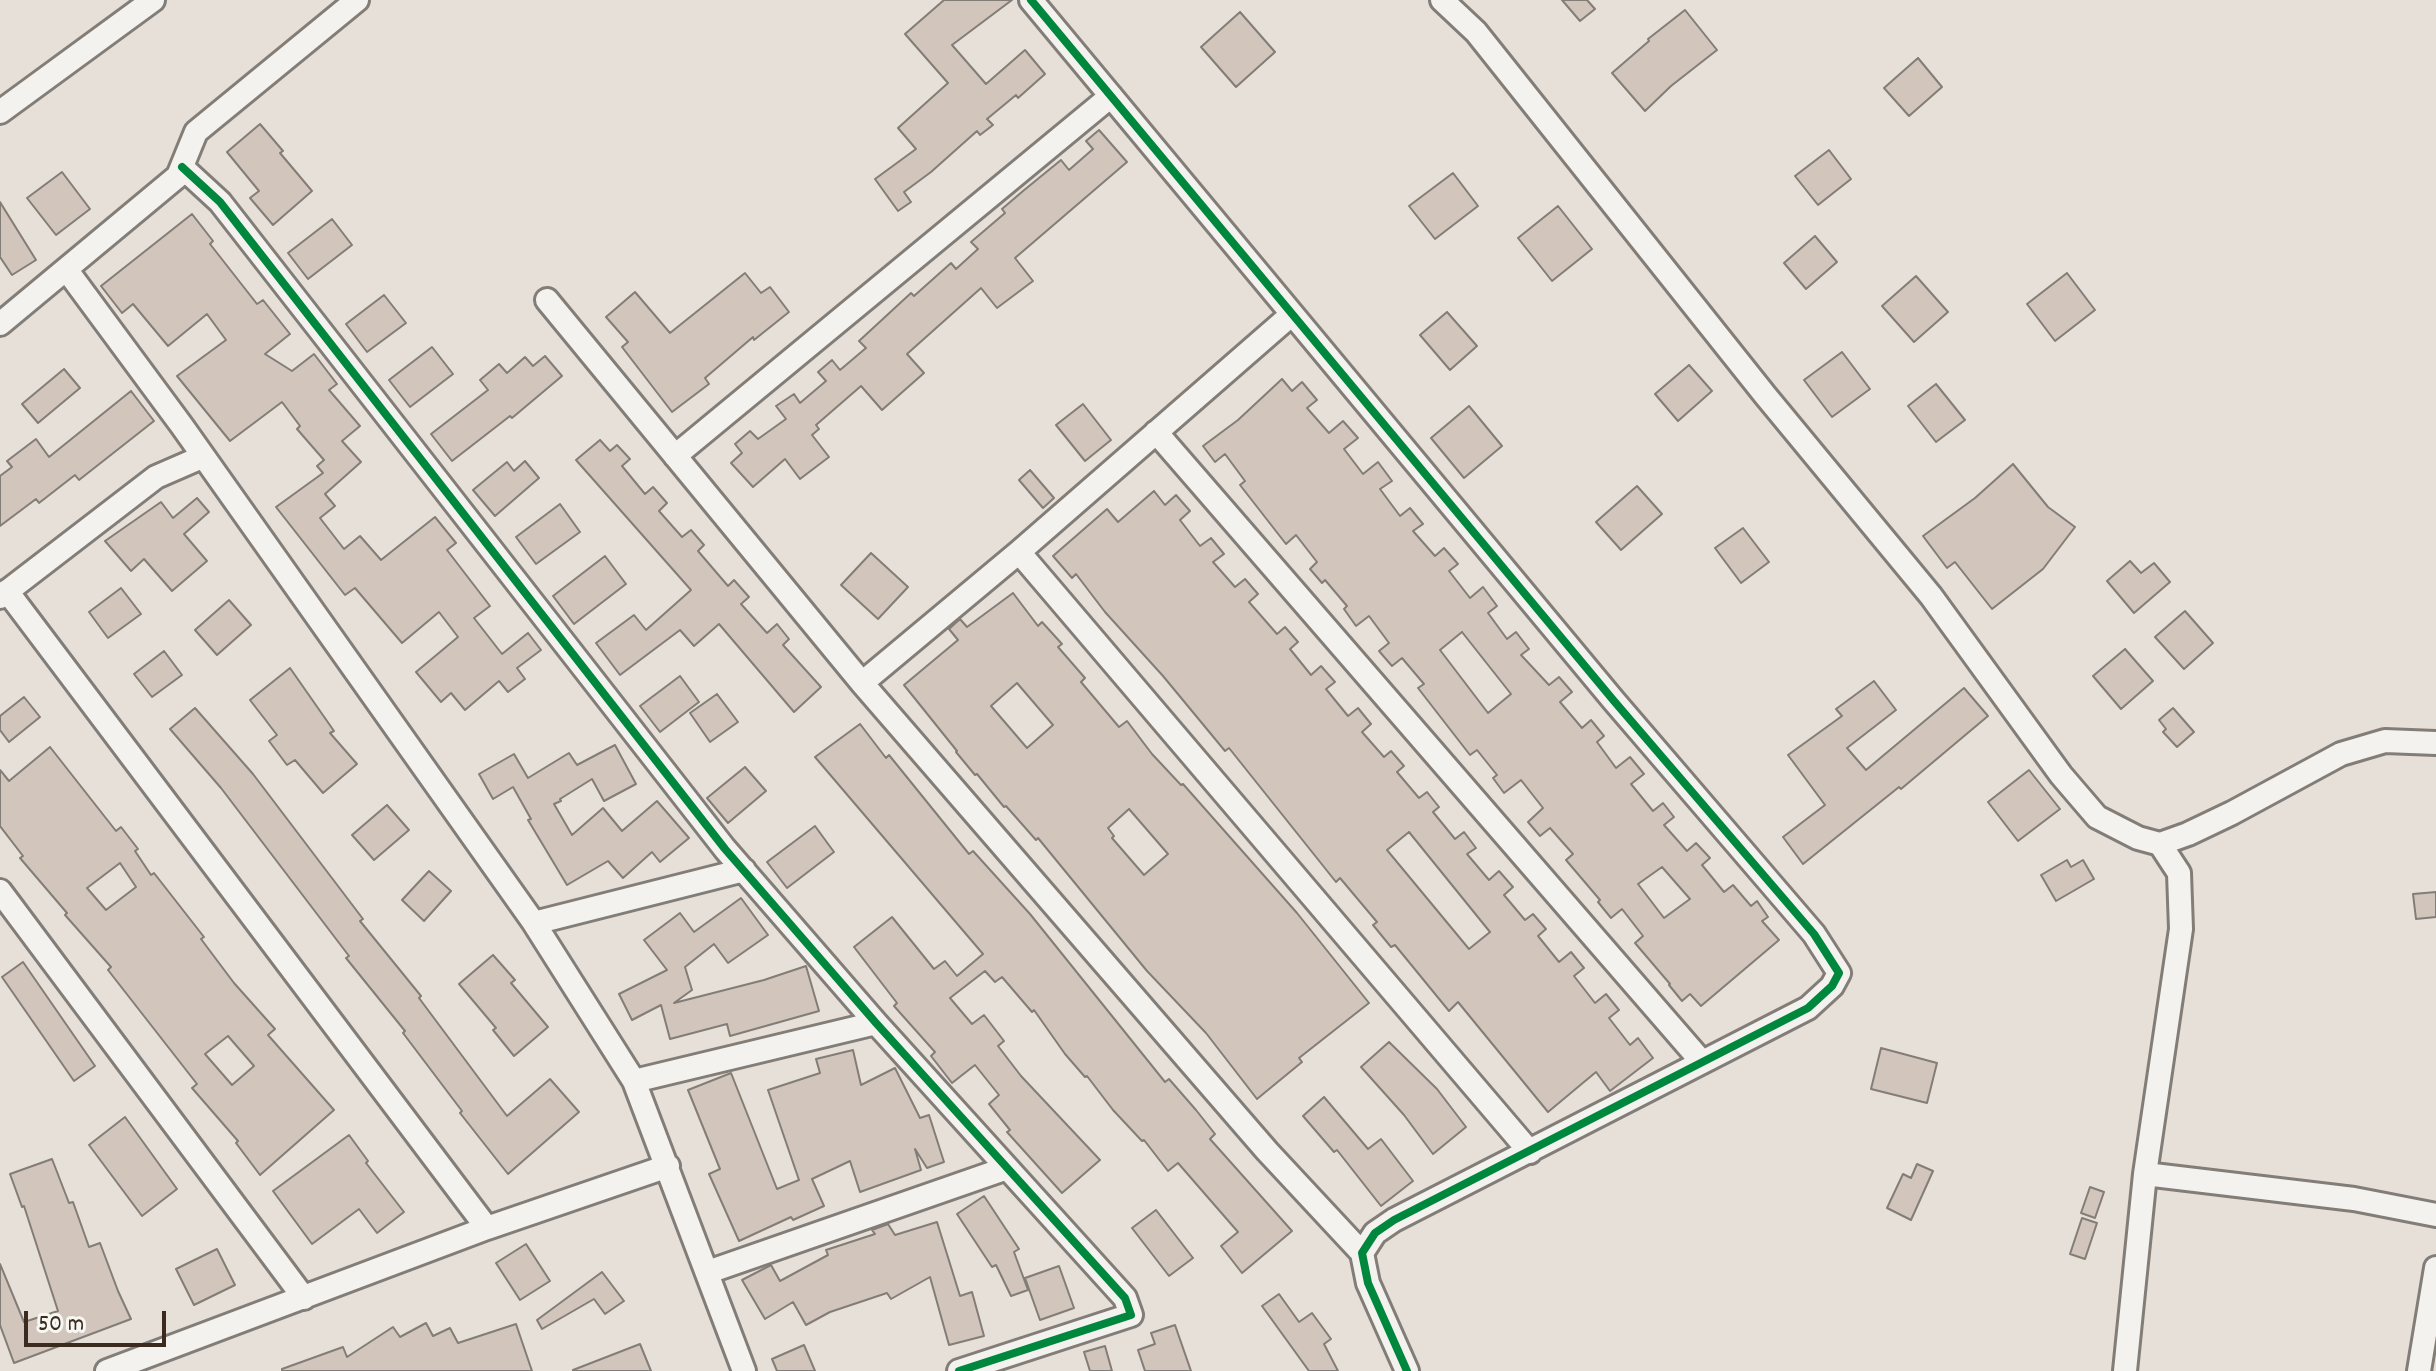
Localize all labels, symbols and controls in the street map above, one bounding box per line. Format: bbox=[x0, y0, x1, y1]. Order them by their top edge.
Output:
scale bar bbox=[28, 1295, 170, 1345]
text: 50 m bbox=[38, 1308, 84, 1342]

